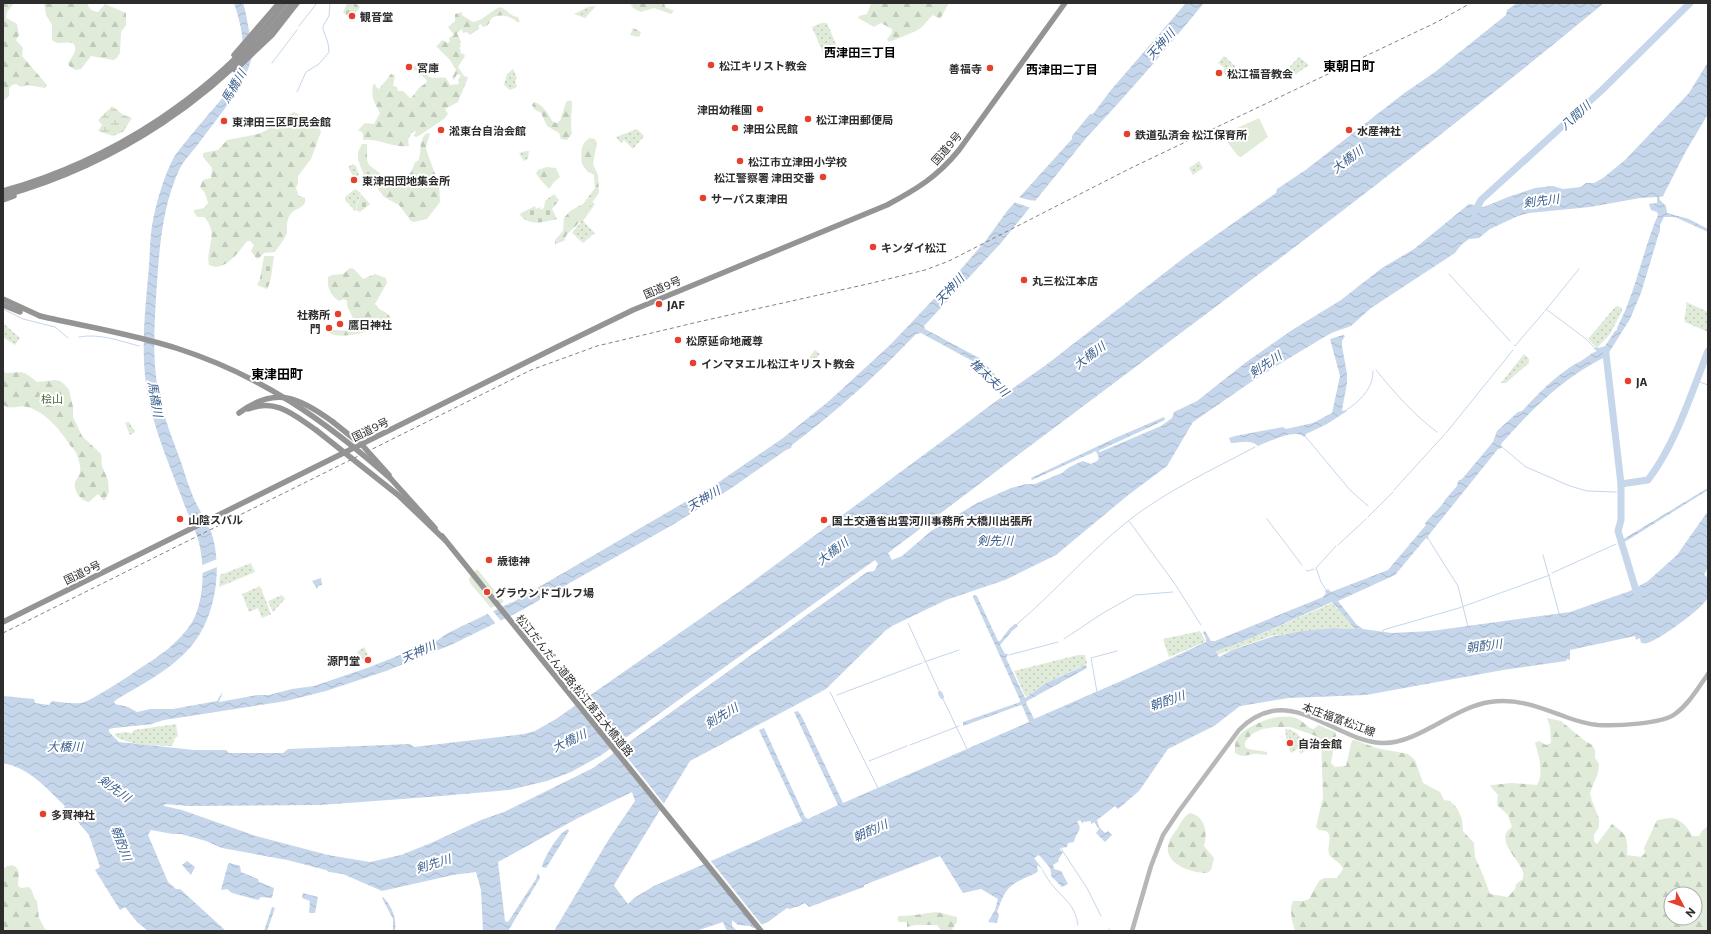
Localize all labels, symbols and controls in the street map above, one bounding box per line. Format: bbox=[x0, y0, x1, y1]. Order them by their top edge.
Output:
place label: 観音堂 bbox=[360, 10, 393, 23]
marker: 観音堂 bbox=[347, 11, 357, 21]
water label: 天神川 bbox=[1143, 24, 1178, 62]
district label: 西津田三丁目 bbox=[824, 45, 896, 59]
district label: 東朝日町 bbox=[1323, 58, 1375, 74]
place label: 松江キリスト教会 bbox=[719, 59, 807, 72]
marker: 松江キリスト教会 bbox=[706, 60, 716, 70]
place label: 宮庫 bbox=[417, 61, 439, 74]
marker: 宮庫 bbox=[404, 62, 414, 72]
place label: 善福寺 bbox=[949, 62, 982, 75]
district label: 西津田二丁目 bbox=[1026, 62, 1098, 76]
marker: 善福寺 bbox=[985, 63, 995, 73]
water label: 馬橋川 bbox=[218, 65, 249, 105]
place label: 松江福音教会 bbox=[1227, 67, 1293, 80]
marker: 松江福音教会 bbox=[1214, 68, 1224, 78]
water label: 八間川 bbox=[1557, 96, 1595, 132]
place label: 津田幼稚園 bbox=[697, 103, 752, 116]
marker: 津田幼稚園 bbox=[755, 104, 765, 114]
place label: 松江津田郵便局 bbox=[816, 113, 893, 126]
marker: 松江津田郵便局 bbox=[803, 114, 813, 124]
place label: 東津田三区町民会館 bbox=[232, 115, 331, 128]
marker: 東津田三区町民会館 bbox=[219, 116, 229, 126]
place label: 津田公民館 bbox=[743, 122, 798, 135]
marker: 津田公民館 bbox=[730, 123, 740, 133]
place label: 淞東台自治会館 bbox=[449, 124, 526, 137]
place label: 水産神社 bbox=[1357, 124, 1401, 137]
marker: 淞東台自治会館 bbox=[436, 125, 446, 135]
marker: 水産神社 bbox=[1344, 125, 1354, 135]
place label: 鉄道弘済会 松江保育所 bbox=[1135, 128, 1247, 141]
street label: 国道9号 bbox=[928, 129, 964, 167]
marker: 鉄道弘済会 松江保育所 bbox=[1122, 129, 1132, 139]
water label: 大橋川 bbox=[1328, 141, 1367, 175]
place label: 松江市立津田小学校 bbox=[748, 155, 847, 168]
marker: 松江市立津田小学校 bbox=[735, 156, 745, 166]
place label: 松江警察署 津田交番 bbox=[714, 171, 815, 184]
marker: 松江警察署 津田交番 bbox=[818, 172, 828, 182]
place label: 東津田団地集会所 bbox=[362, 174, 450, 187]
marker: 東津田団地集会所 bbox=[349, 175, 359, 185]
water label: 剣先川 bbox=[1522, 191, 1562, 209]
place label: サーパス東津田 bbox=[711, 192, 788, 205]
marker: サーパス東津田 bbox=[698, 193, 708, 203]
place label: キンダイ松江 bbox=[881, 241, 947, 254]
marker: キンダイ松江 bbox=[868, 242, 878, 252]
water label: 天神川 bbox=[932, 270, 968, 307]
street label: 国道9号 bbox=[641, 273, 683, 301]
place label: 丸三松江本店 bbox=[1032, 274, 1098, 287]
marker: 丸三松江本店 bbox=[1019, 275, 1029, 285]
place label: JAF bbox=[667, 298, 685, 312]
marker: JAF bbox=[654, 299, 664, 309]
place label: 社務所 bbox=[297, 308, 330, 321]
marker: 社務所 bbox=[333, 309, 343, 319]
place label: 鷹日神社 bbox=[348, 318, 392, 331]
marker: 鷹日神社 bbox=[335, 319, 345, 329]
place label: 門 bbox=[310, 322, 321, 335]
marker: 門 bbox=[324, 323, 334, 333]
place label: 松原延命地蔵尊 bbox=[686, 334, 763, 347]
marker: 松原延命地蔵尊 bbox=[673, 335, 683, 345]
water label: 大橋川 bbox=[1070, 337, 1109, 371]
water label: 剣先川 bbox=[1246, 347, 1285, 380]
water label: 権太夫川 bbox=[968, 355, 1014, 400]
place label: インマヌエル松江キリスト教会 bbox=[701, 357, 855, 370]
marker: インマヌエル松江キリスト教会 bbox=[688, 358, 698, 368]
district label: 東津田町 bbox=[251, 366, 303, 382]
place label: JA bbox=[1636, 375, 1648, 389]
marker: JA bbox=[1623, 376, 1633, 386]
water label: 馬橋川 bbox=[146, 380, 166, 420]
park label: 桧山 bbox=[41, 392, 63, 405]
street label: 国道9号 bbox=[349, 414, 391, 444]
water label: 天神川 bbox=[684, 482, 724, 513]
place label: 山陰スバル bbox=[188, 513, 243, 526]
marker: 山陰スバル bbox=[175, 514, 185, 524]
place label: 国土交通省出雲河川事務所 大橋川出張所 bbox=[832, 514, 1032, 527]
marker: 国土交通省出雲河川事務所 大橋川出張所 bbox=[819, 515, 829, 525]
water label: 大橋川 bbox=[813, 533, 852, 567]
water label: 剣先川 bbox=[977, 533, 1015, 547]
place label: 歳徳神 bbox=[497, 554, 530, 567]
marker: 歳徳神 bbox=[484, 555, 494, 565]
street label: 国道9号 bbox=[61, 557, 103, 587]
place label: グラウンドゴルフ場 bbox=[495, 586, 594, 599]
marker: グラウンドゴルフ場 bbox=[482, 587, 492, 597]
street label: 松江だんだん道路;松江第五大橋道路 bbox=[513, 612, 636, 759]
water label: 天神川 bbox=[399, 636, 439, 665]
water label: 朝酌川 bbox=[1465, 636, 1505, 654]
place label: 源門堂 bbox=[327, 654, 360, 667]
marker: 源門堂 bbox=[363, 655, 373, 665]
water label: 朝酌川 bbox=[1148, 687, 1188, 712]
water label: 剣先川 bbox=[702, 699, 742, 730]
street label: 本庄福富松江線 bbox=[1301, 700, 1377, 738]
water label: 大橋川 bbox=[550, 725, 590, 754]
place label: 自治会館 bbox=[1298, 737, 1342, 750]
marker: 自治会館 bbox=[1285, 738, 1295, 748]
water label: 大橋川 bbox=[47, 739, 85, 753]
water label: 剣先川 bbox=[96, 772, 135, 805]
place label: 多賀神社 bbox=[51, 808, 95, 821]
marker: 多賀神社 bbox=[38, 809, 48, 819]
water label: 朝酌川 bbox=[851, 815, 891, 844]
water label: 朝酌川 bbox=[109, 824, 136, 864]
water label: 剣先川 bbox=[414, 850, 454, 875]
north arrow bbox=[1663, 886, 1703, 926]
text: N bbox=[1683, 906, 1699, 920]

